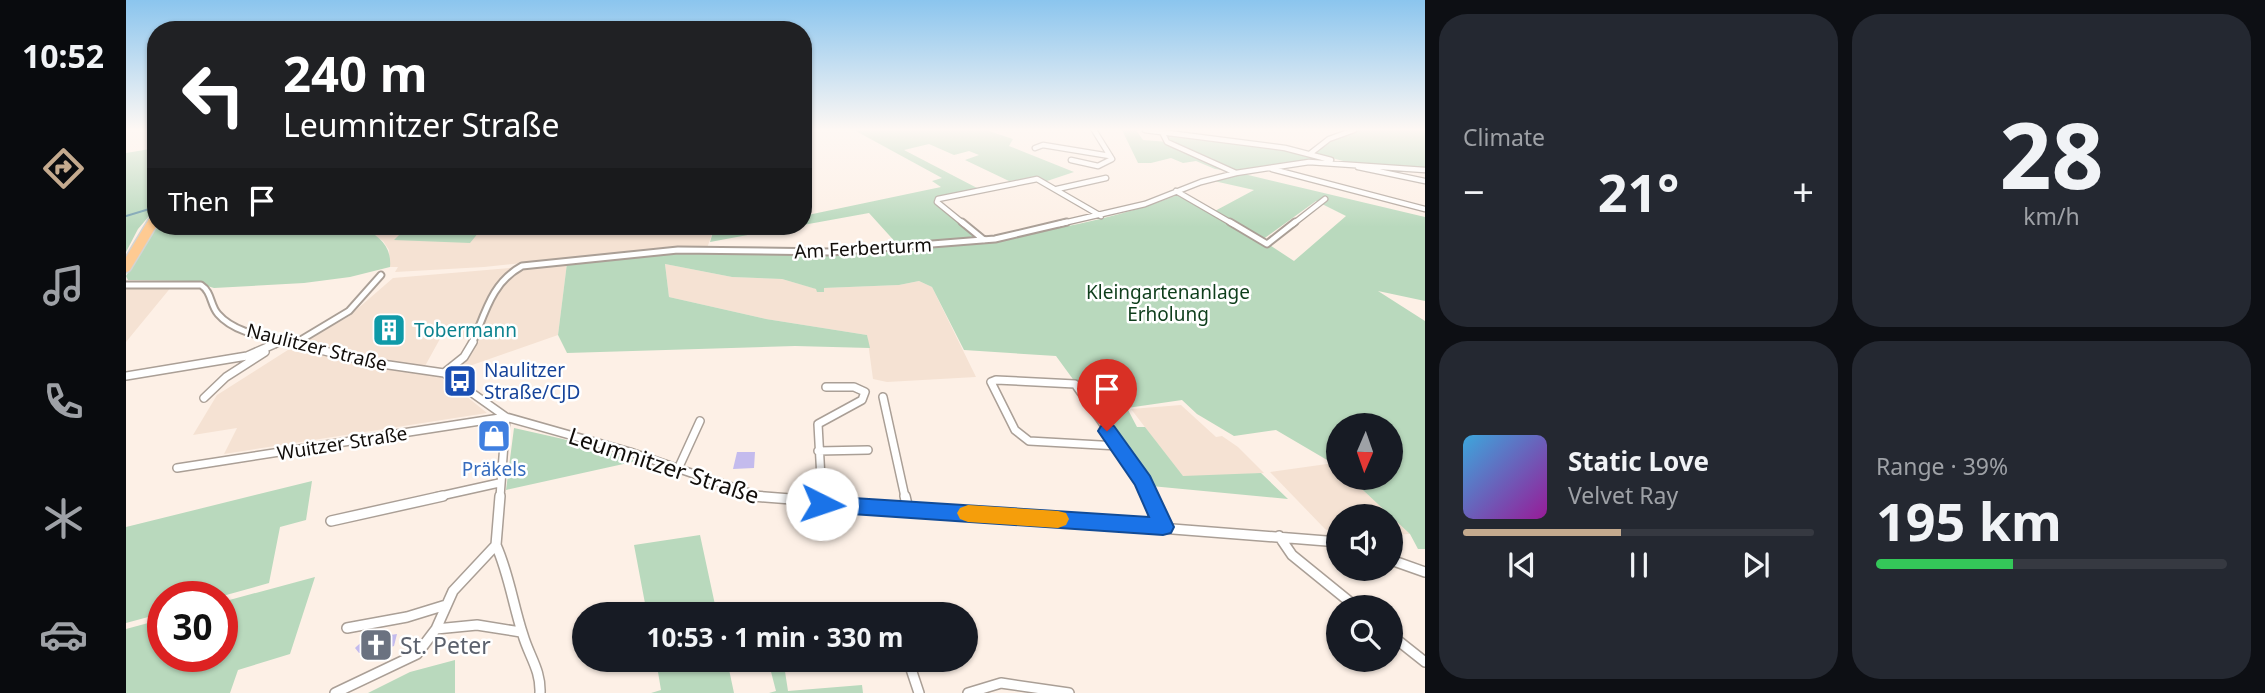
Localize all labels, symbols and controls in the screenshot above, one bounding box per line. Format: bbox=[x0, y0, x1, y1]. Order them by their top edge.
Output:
text: 10:52 bbox=[22, 34, 104, 77]
text: 240 m bbox=[283, 40, 428, 106]
icon: left bbox=[168, 49, 259, 140]
text: 28 bbox=[1999, 92, 2104, 216]
text: Leumnitzer Straße bbox=[283, 103, 560, 146]
text: Climate bbox=[1463, 121, 1545, 153]
icon: directions bbox=[39, 144, 88, 193]
text: 21° bbox=[1598, 156, 1679, 227]
text: − bbox=[1463, 165, 1485, 217]
text: + bbox=[1792, 165, 1814, 217]
icon: arrive bbox=[243, 182, 281, 220]
text: Then bbox=[168, 183, 229, 219]
text: km/h bbox=[2023, 200, 2080, 232]
street label: Am Ferberturm bbox=[794, 231, 932, 265]
icon: music bbox=[39, 261, 88, 310]
park label: Kleingartenanlage Erholung bbox=[1086, 279, 1250, 327]
building icon: Tobermann bbox=[370, 311, 408, 349]
street label: Naulitzer Straße bbox=[244, 317, 390, 377]
place label: Tobermann bbox=[414, 317, 517, 343]
place label: Naulitzer Straße/CJD bbox=[484, 357, 580, 405]
pin bbox=[1077, 359, 1137, 431]
bus stop icon: Naulitzer Straße/CJD bbox=[441, 362, 479, 400]
icon: arrive bbox=[1088, 370, 1126, 408]
icon: phone bbox=[39, 377, 88, 426]
north arrow bbox=[1326, 413, 1404, 490]
map controls bbox=[1326, 413, 1403, 672]
shop icon: Präkels bbox=[475, 417, 513, 455]
street label: Leumnitzer Straße bbox=[565, 419, 763, 511]
street label: Wuitzer Straße bbox=[275, 420, 409, 466]
text: Static Love bbox=[1568, 443, 1709, 479]
text: Range · 39% bbox=[1876, 450, 2008, 482]
place label: Präkels bbox=[462, 456, 526, 482]
position arrow bbox=[785, 467, 859, 541]
text: Velvet Ray bbox=[1568, 479, 1678, 511]
text: 195 km bbox=[1876, 485, 2062, 556]
icon: climate bbox=[39, 494, 88, 543]
button: sound bbox=[1326, 504, 1403, 581]
icon: previous bbox=[1503, 546, 1541, 584]
icon: pause bbox=[1620, 546, 1658, 584]
icon: next bbox=[1737, 546, 1775, 584]
speed limit sign: 30 bbox=[147, 581, 238, 672]
button: search bbox=[1326, 595, 1403, 672]
icon: car bbox=[39, 610, 88, 659]
text: 10:53 · 1 min · 330 m bbox=[647, 619, 903, 655]
church icon: St. Peter bbox=[357, 626, 395, 664]
place label: St. Peter bbox=[400, 629, 491, 661]

